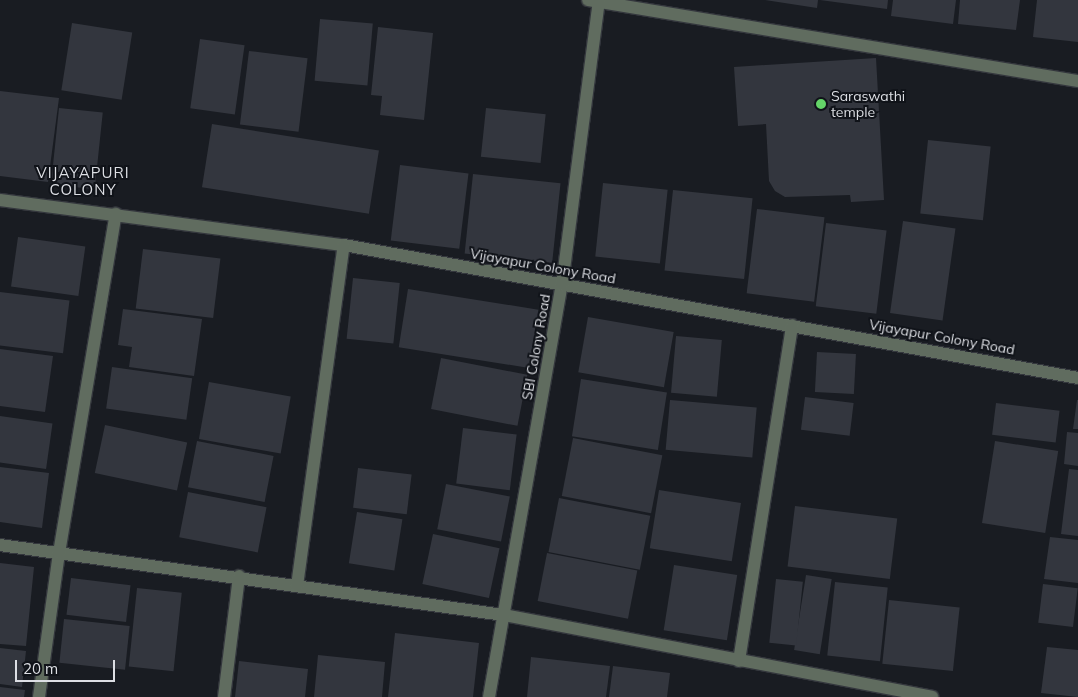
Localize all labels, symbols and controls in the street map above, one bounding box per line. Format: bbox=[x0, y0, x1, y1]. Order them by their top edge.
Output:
place label: Saraswathi temple bbox=[831, 88, 905, 120]
marker: Saraswathi temple bbox=[815, 98, 827, 110]
district label: VIJAYAPURI COLONY bbox=[35, 163, 131, 198]
street label: Vijayapur Colony Road bbox=[469, 245, 617, 287]
street label: SBI Colony Road bbox=[518, 293, 554, 401]
street label: Vijayapur Colony Road bbox=[868, 316, 1016, 358]
scale bar bbox=[18, 650, 118, 682]
text: 20 m bbox=[23, 659, 58, 678]

